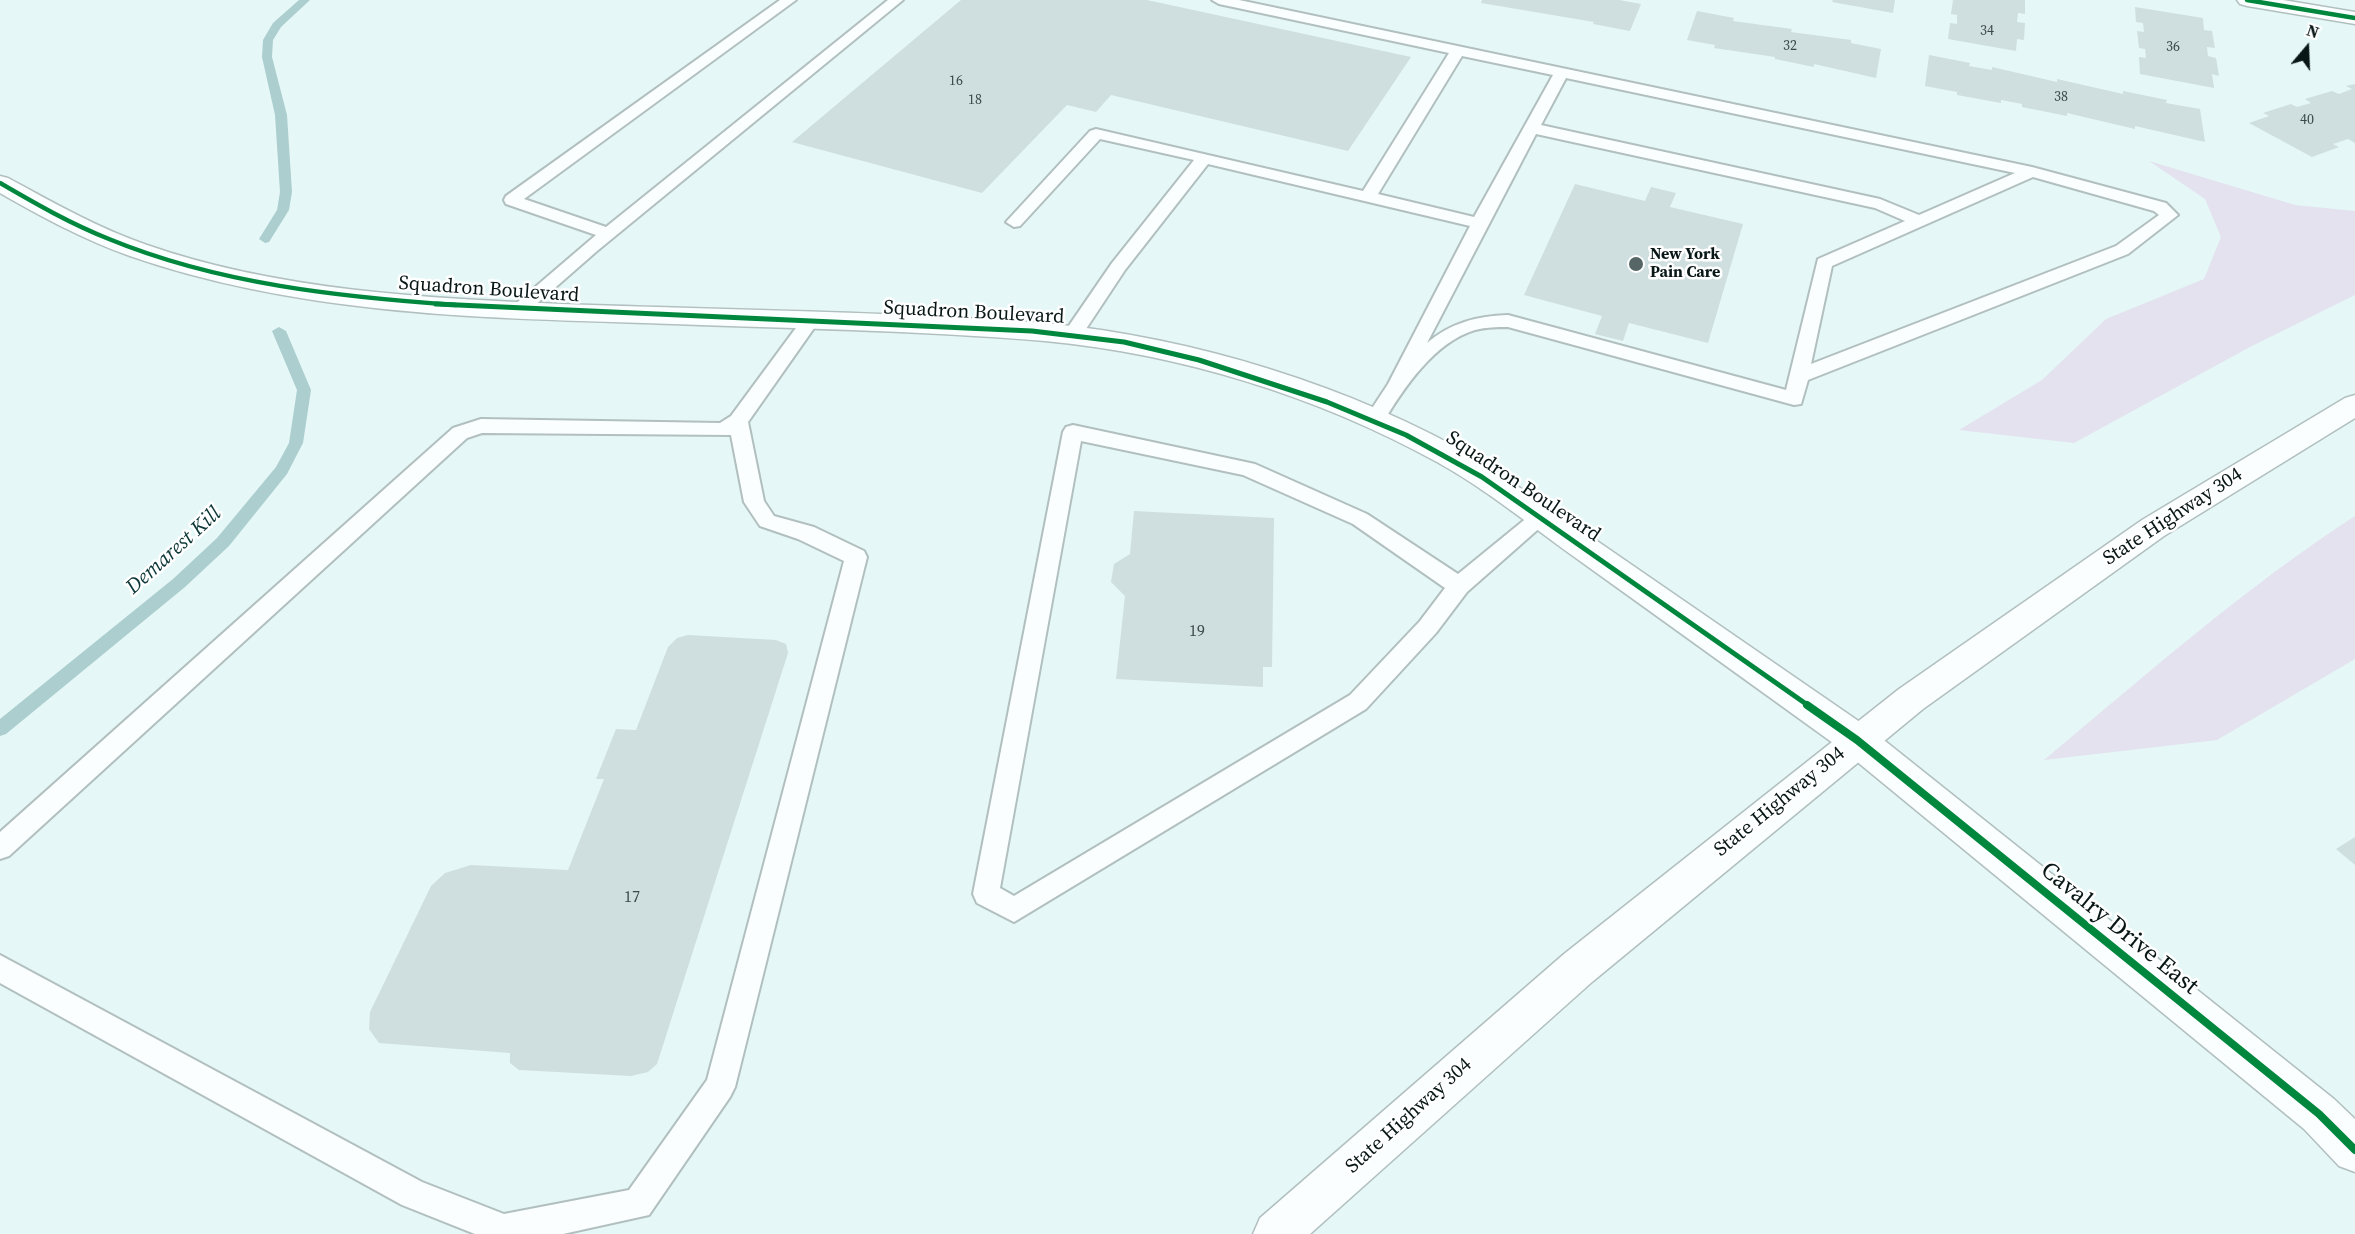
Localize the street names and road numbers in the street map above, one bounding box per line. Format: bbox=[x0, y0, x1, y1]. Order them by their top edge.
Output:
street label: Squadron Boulevard bbox=[398, 272, 580, 308]
street label: Squadron Boulevard bbox=[883, 296, 1065, 330]
street label: Squadron Boulevard bbox=[1441, 426, 1605, 548]
street label: State Highway 304 bbox=[2099, 463, 2247, 571]
street label: State Highway 304 bbox=[1710, 742, 1850, 862]
street label: Cavalry Drive East bbox=[2034, 857, 2204, 1001]
street label: State Highway 304 bbox=[1341, 1053, 1477, 1179]

